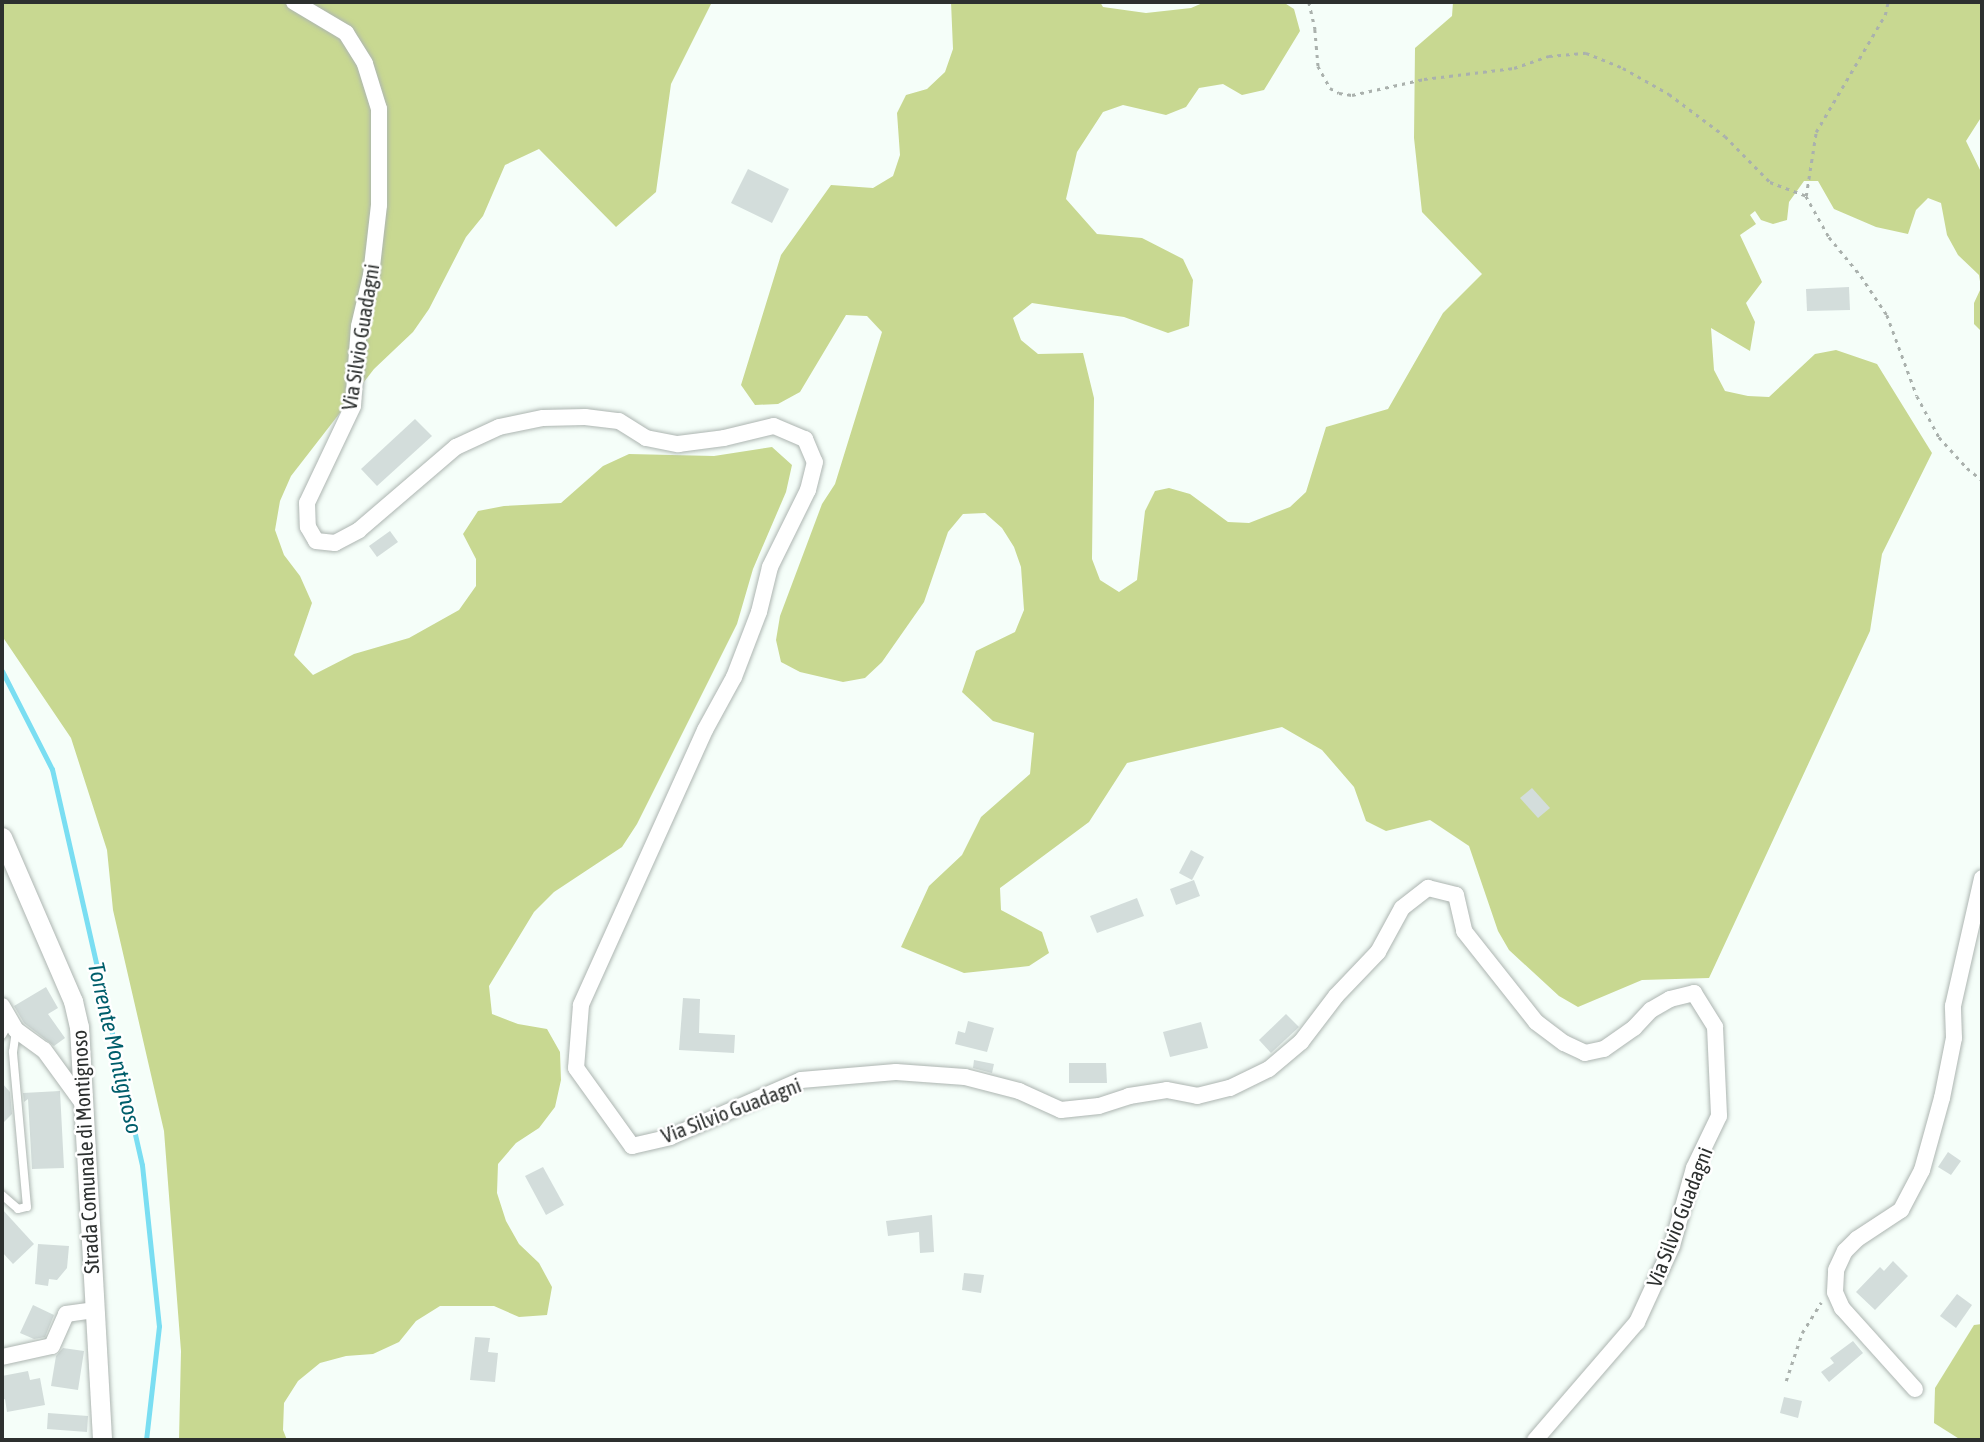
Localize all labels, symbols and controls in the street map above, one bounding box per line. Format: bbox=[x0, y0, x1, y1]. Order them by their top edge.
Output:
street label: Via Silvio Guadagni bbox=[336, 262, 384, 412]
water label: Torrente Montignoso bbox=[82, 960, 148, 1136]
street label: Strada Comunale di Montignoso bbox=[66, 1029, 104, 1275]
street label: Via Silvio Guadagni bbox=[657, 1072, 805, 1148]
street label: Via Silvio Guadagni bbox=[1641, 1143, 1717, 1291]

